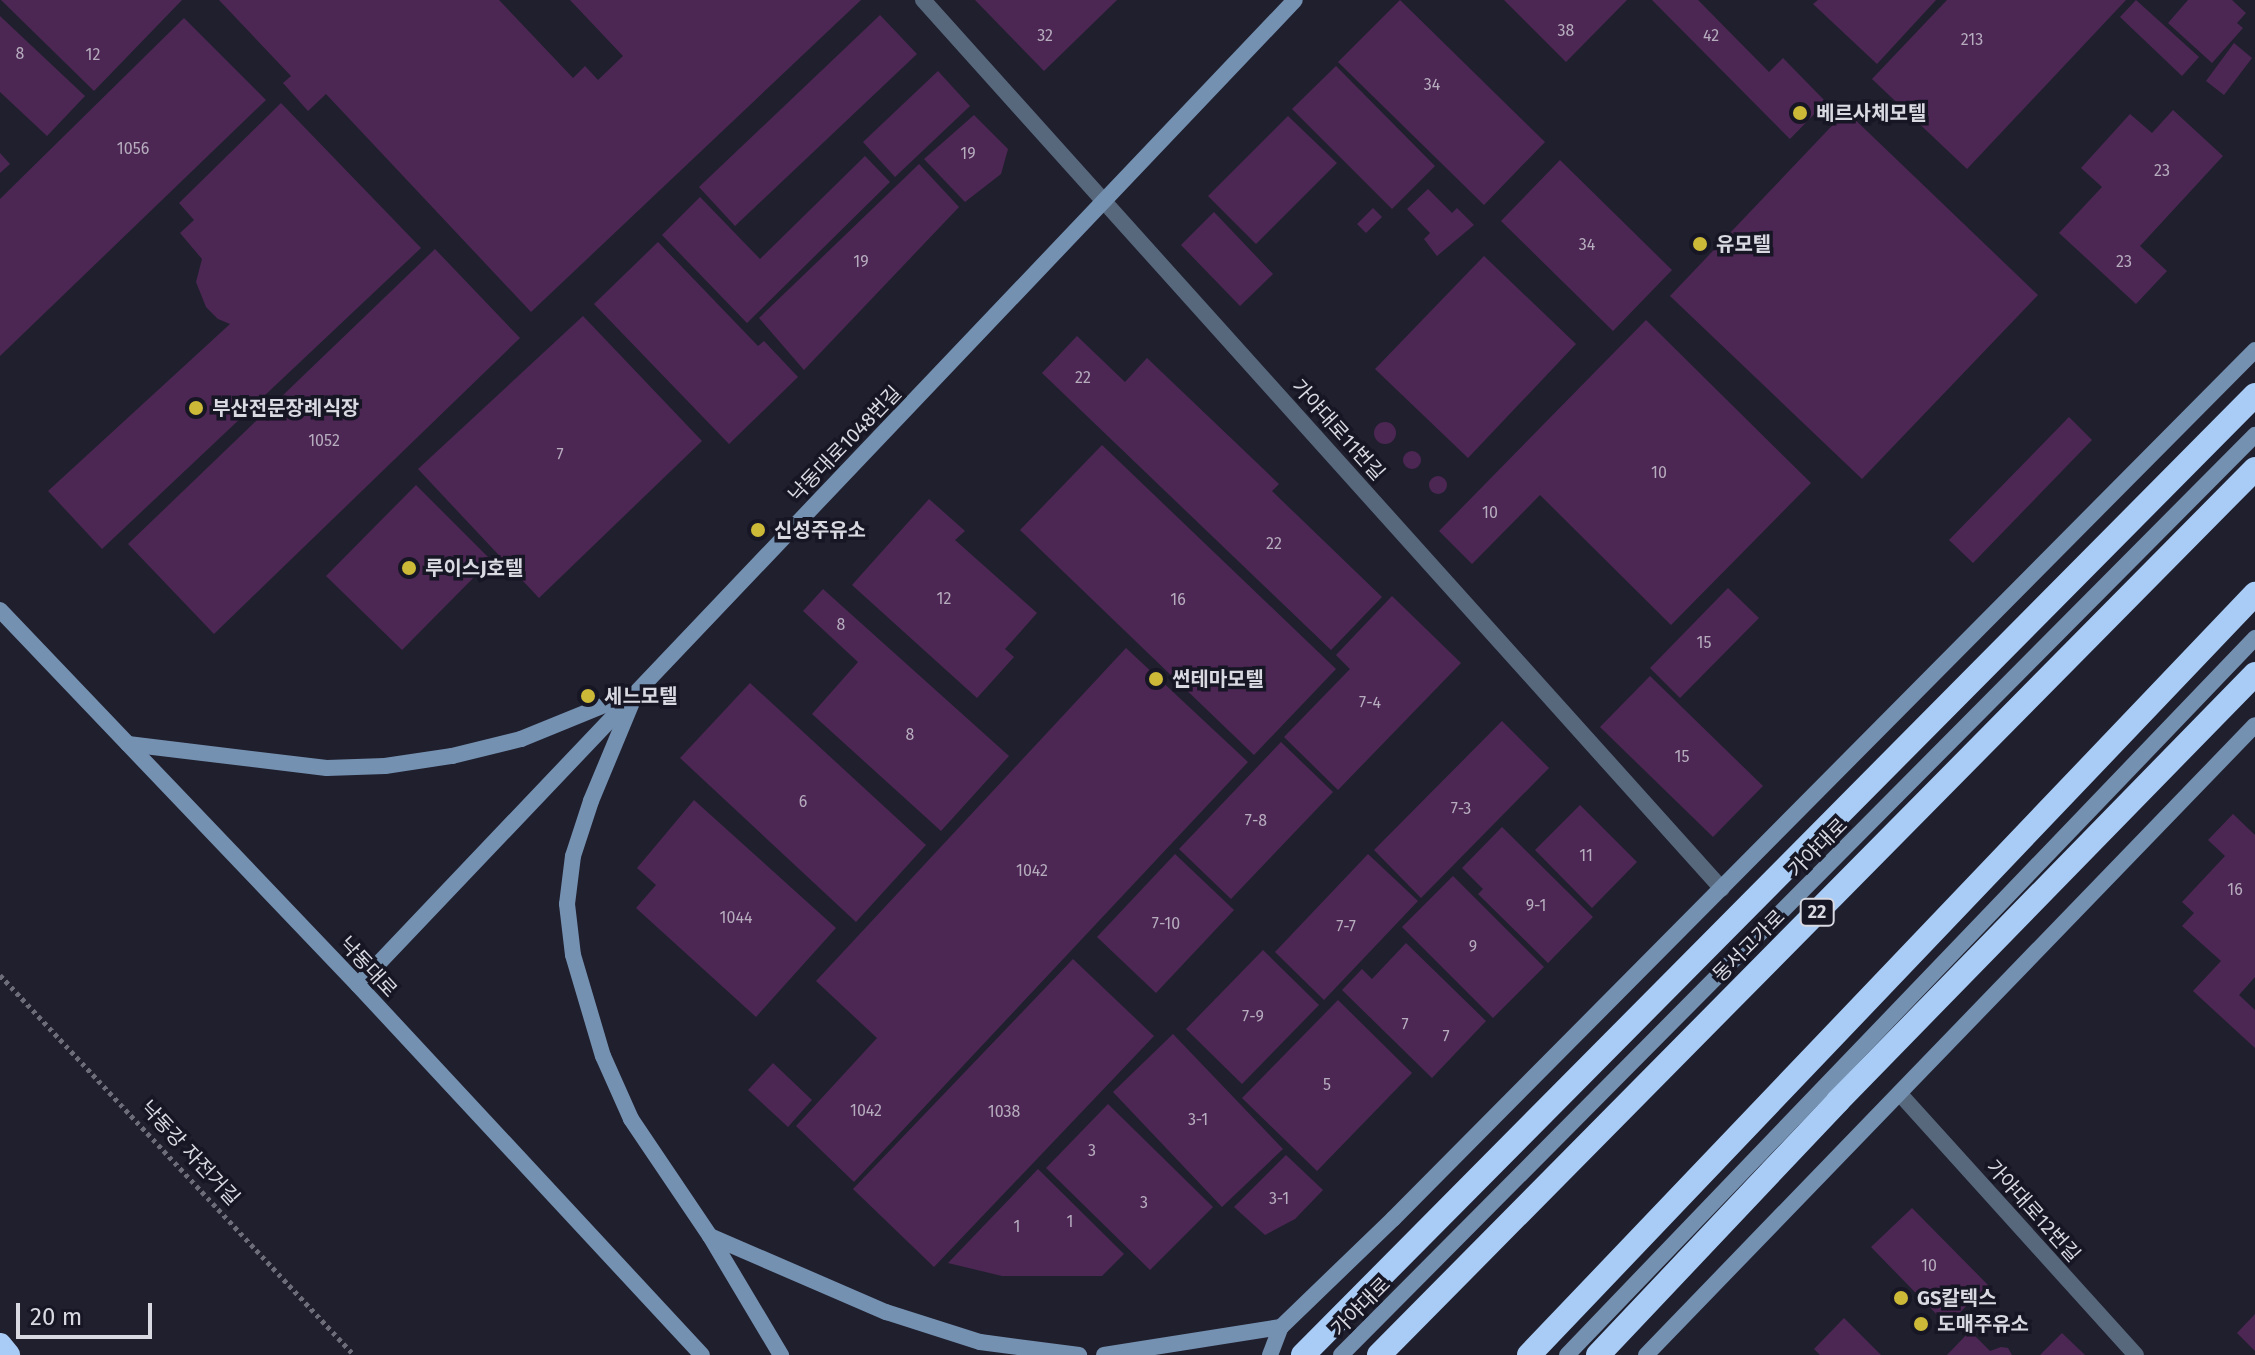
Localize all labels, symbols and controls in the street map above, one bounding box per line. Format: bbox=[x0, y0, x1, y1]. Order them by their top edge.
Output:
house number: 38 bbox=[1558, 21, 1574, 41]
house number: 32 bbox=[1037, 26, 1053, 46]
house number: 42 bbox=[1703, 26, 1719, 46]
house number: 213 bbox=[1961, 30, 1983, 50]
house number: 8 bbox=[16, 44, 24, 64]
house number: 12 bbox=[86, 45, 100, 65]
house number: 34 bbox=[1424, 75, 1440, 95]
place label: 베르사체모텔 bbox=[1816, 101, 1926, 125]
marker: 베르사체모텔 bbox=[1791, 104, 1809, 122]
house number: 1056 bbox=[117, 139, 149, 159]
house number: 19 bbox=[960, 144, 976, 164]
house number: 23 bbox=[2154, 161, 2170, 181]
place label: 유모텔 bbox=[1716, 232, 1771, 256]
house number: 34 bbox=[1579, 235, 1595, 255]
marker: 유모텔 bbox=[1691, 235, 1709, 253]
house number: 19 bbox=[853, 252, 869, 272]
house number: 23 bbox=[2116, 252, 2132, 272]
house number: 22 bbox=[1075, 368, 1091, 388]
street label: 가야대로11번길 bbox=[1286, 375, 1390, 485]
street label: 낙동대로1048번길 bbox=[784, 381, 906, 507]
place label: 부산전문장례식장 bbox=[212, 396, 359, 420]
marker: 부산전문장례식장 bbox=[187, 399, 205, 417]
house number: 1052 bbox=[308, 431, 340, 451]
house number: 7 bbox=[556, 445, 564, 465]
house number: 10 bbox=[1651, 463, 1667, 483]
house number: 10 bbox=[1482, 503, 1498, 523]
place label: 신성주유소 bbox=[774, 518, 866, 542]
marker: 신성주유소 bbox=[749, 521, 767, 539]
house number: 22 bbox=[1266, 534, 1282, 554]
place label: 루이스J호텔 bbox=[425, 556, 523, 580]
marker: 루이스J호텔 bbox=[400, 559, 418, 577]
house number: 12 bbox=[937, 589, 951, 609]
house number: 16 bbox=[1170, 590, 1186, 610]
house number: 8 bbox=[837, 615, 845, 635]
house number: 15 bbox=[1697, 633, 1711, 653]
place label: 썬테마모텔 bbox=[1172, 667, 1264, 691]
marker: 썬테마모텔 bbox=[1147, 670, 1165, 688]
place label: 세느모텔 bbox=[604, 684, 678, 708]
marker: 세느모텔 bbox=[579, 687, 597, 705]
house number: 7-4 bbox=[1359, 693, 1381, 713]
house number: 8 bbox=[906, 725, 914, 745]
house number: 15 bbox=[1675, 747, 1689, 767]
house number: 6 bbox=[799, 792, 807, 812]
house number: 7-3 bbox=[1451, 799, 1471, 819]
house number: 7-8 bbox=[1245, 811, 1267, 831]
street label: 가야대로 bbox=[1783, 813, 1853, 883]
house number: 11 bbox=[1579, 846, 1593, 866]
house number: 1042 bbox=[1016, 861, 1048, 881]
house number: 16 bbox=[2227, 880, 2243, 900]
house number: 9-1 bbox=[1526, 896, 1546, 916]
road number: 22 bbox=[1799, 898, 1835, 926]
street label: 동서고가로 bbox=[1708, 905, 1790, 987]
house number: 1044 bbox=[720, 908, 752, 928]
house number: 7-10 bbox=[1152, 914, 1180, 934]
house number: 7-7 bbox=[1336, 917, 1356, 937]
street label: 낙동대로 bbox=[334, 932, 402, 1002]
house number: 9 bbox=[1469, 937, 1477, 957]
house number: 7-9 bbox=[1242, 1007, 1264, 1027]
house number: 7 bbox=[1401, 1015, 1409, 1035]
house number: 7 bbox=[1442, 1027, 1450, 1047]
house number: 5 bbox=[1323, 1075, 1331, 1095]
street label: 낙동강 자전거길 bbox=[135, 1096, 245, 1210]
house number: 1042 bbox=[850, 1101, 882, 1121]
house number: 1038 bbox=[988, 1102, 1020, 1122]
house number: 3-1 bbox=[1188, 1110, 1208, 1130]
house number: 3 bbox=[1088, 1141, 1096, 1161]
street label: 가야대로12번길 bbox=[1981, 1155, 2085, 1267]
house number: 3-1 bbox=[1269, 1189, 1289, 1209]
house number: 3 bbox=[1140, 1193, 1148, 1213]
house number: 1 bbox=[1067, 1212, 1073, 1232]
house number: 1 bbox=[1014, 1217, 1020, 1237]
house number: 10 bbox=[1921, 1256, 1937, 1276]
street label: 가야대로 bbox=[1326, 1272, 1396, 1342]
place label: GS칼텍스 bbox=[1917, 1286, 1997, 1310]
scale bar bbox=[20, 1287, 156, 1337]
marker: GS칼텍스 bbox=[1892, 1289, 1910, 1307]
text: 20 m bbox=[30, 1303, 82, 1331]
place label: 도매주유소 bbox=[1937, 1312, 2029, 1336]
marker: 도매주유소 bbox=[1912, 1315, 1930, 1333]

